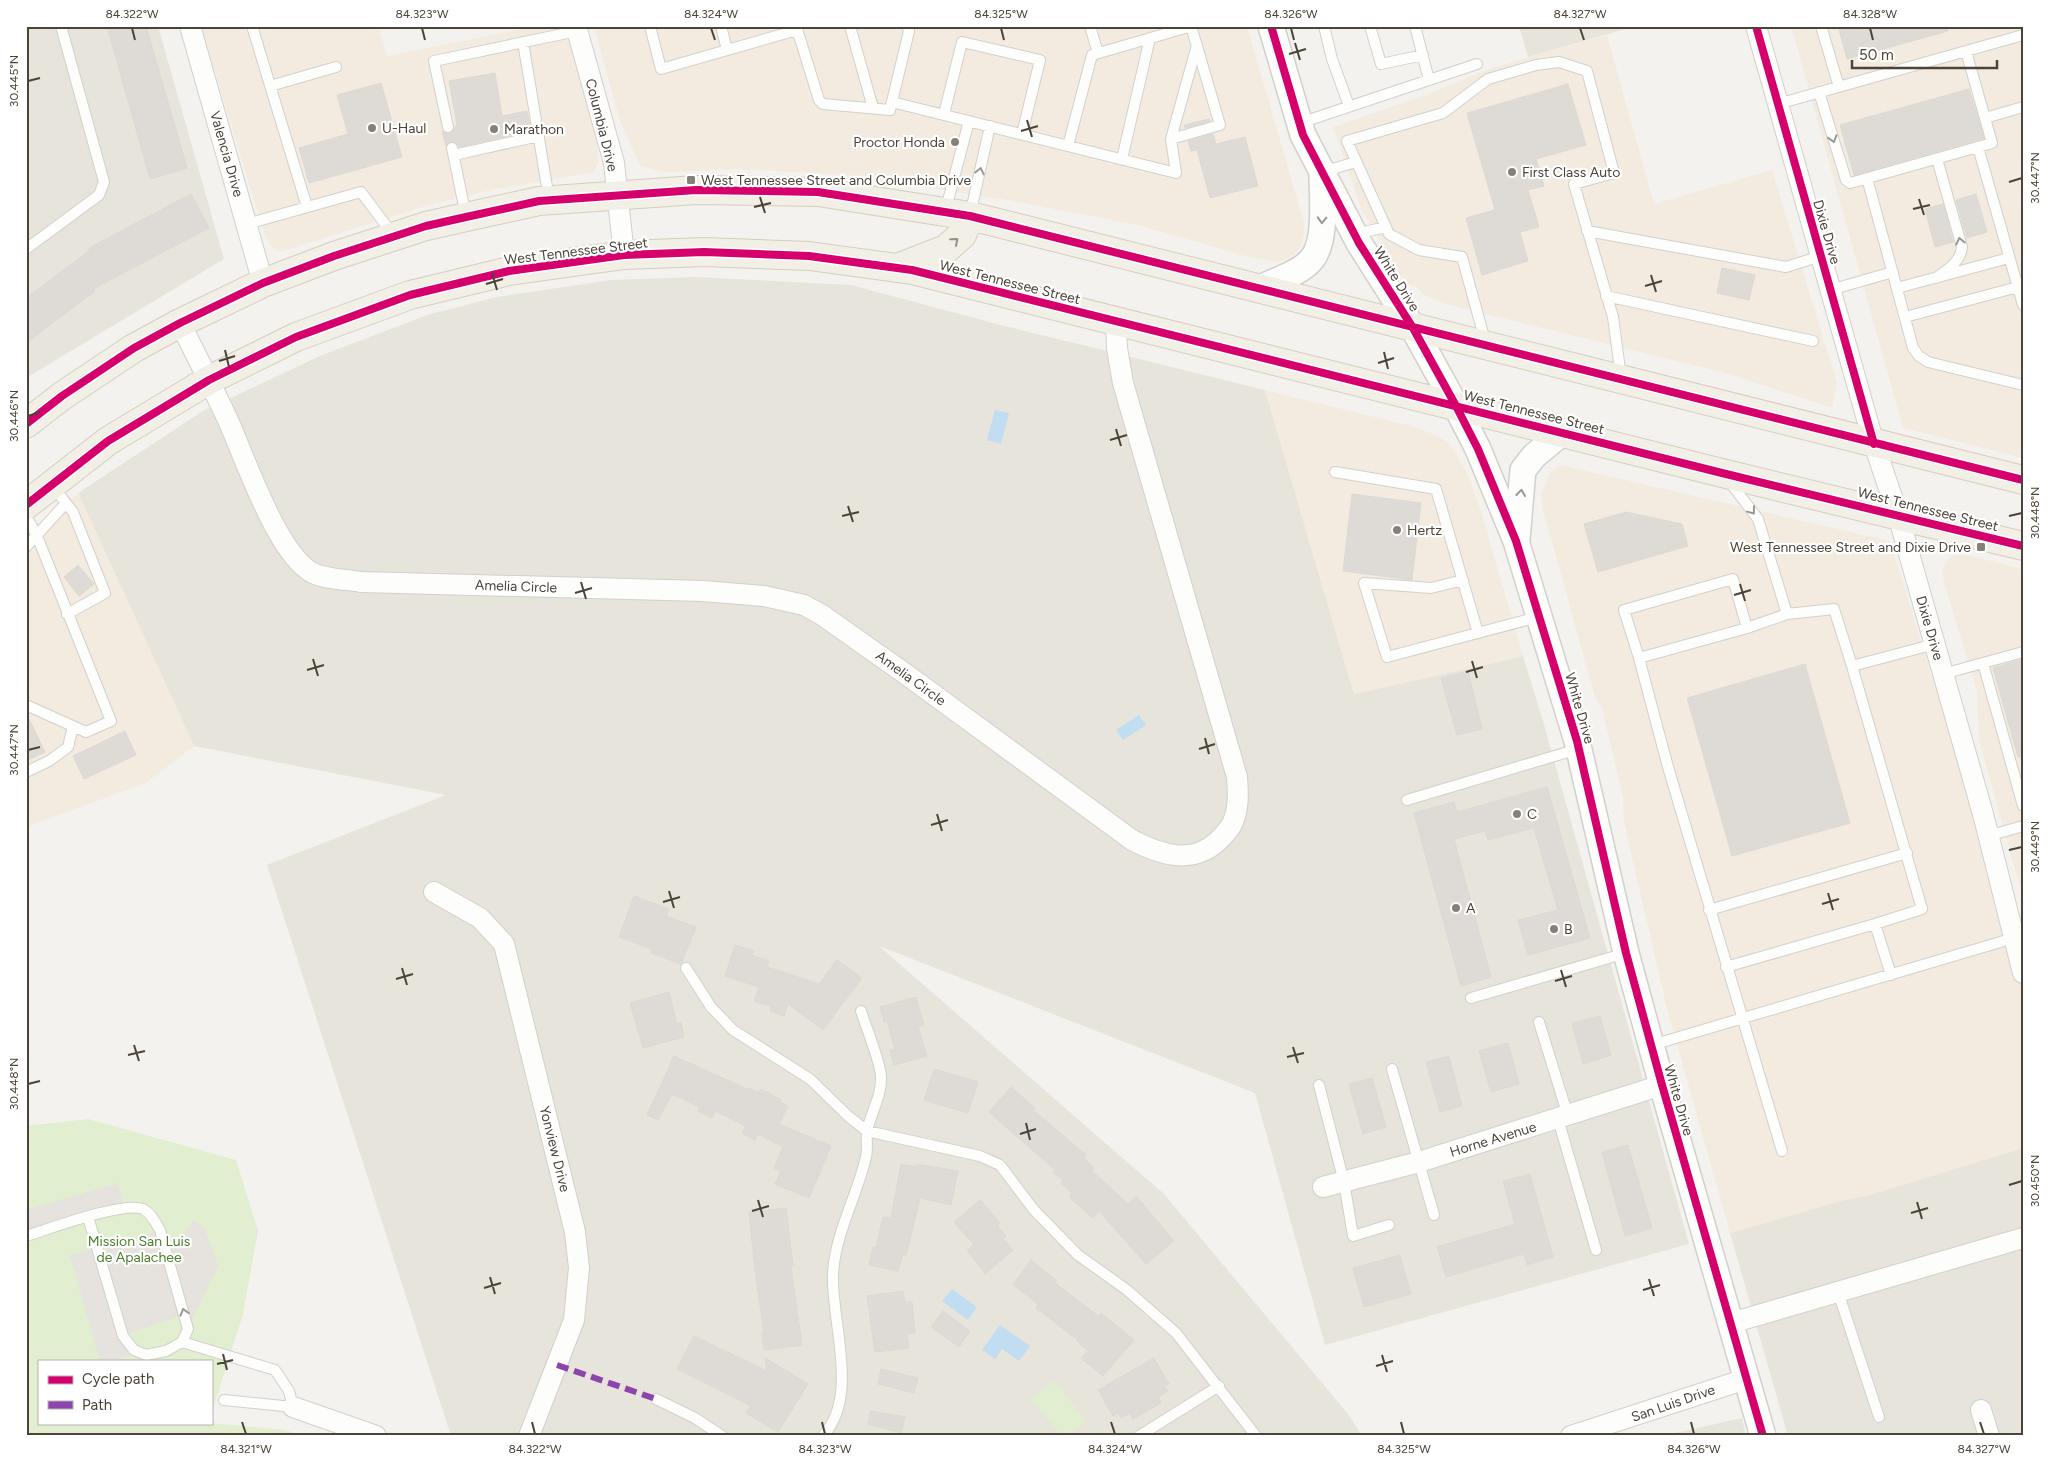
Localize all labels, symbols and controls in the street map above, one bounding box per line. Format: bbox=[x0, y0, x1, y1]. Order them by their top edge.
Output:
text: 84.322°W bbox=[105, 7, 159, 21]
text: 84.323°W bbox=[395, 7, 449, 21]
text: 84.324°W bbox=[684, 7, 738, 21]
text: 84.325°W bbox=[974, 7, 1028, 21]
text: 84.326°W bbox=[1264, 7, 1318, 21]
text: 84.327°W bbox=[1554, 7, 1607, 21]
text: 84.328°W bbox=[1843, 7, 1897, 21]
scale bar bbox=[1852, 38, 1996, 70]
text: 50 m bbox=[1859, 46, 1894, 64]
text: 30.445°N bbox=[7, 55, 21, 107]
street label: Columbia Drive bbox=[582, 77, 621, 174]
street label: Valencia Drive bbox=[206, 109, 247, 199]
place label: U-Haul bbox=[382, 120, 426, 137]
place label: Marathon bbox=[504, 121, 564, 138]
marker: U-Haul bbox=[366, 122, 378, 134]
marker: Marathon bbox=[488, 123, 500, 135]
place label: Proctor Honda bbox=[853, 134, 945, 151]
one-way arrow bbox=[1828, 135, 1838, 143]
marker: Proctor Honda bbox=[949, 136, 961, 148]
text: 30.447°N bbox=[2028, 152, 2042, 204]
place label: First Class Auto bbox=[1522, 164, 1620, 181]
marker: First Class Auto bbox=[1506, 166, 1518, 178]
one-way arrow bbox=[974, 167, 985, 176]
place label: West Tennessee Street and Columbia Drive bbox=[701, 172, 971, 189]
marker: West Tennessee Street and Columbia Drive bbox=[685, 174, 697, 186]
street label: Dixie Drive bbox=[1809, 198, 1844, 267]
one-way arrow bbox=[1316, 217, 1327, 225]
street label: West Tennessee Street bbox=[503, 234, 649, 269]
one-way arrow bbox=[1955, 236, 1966, 245]
one-way arrow bbox=[950, 238, 959, 247]
street label: White Drive bbox=[1370, 244, 1423, 315]
street label: West Tennessee Street bbox=[938, 257, 1082, 308]
street label: West Tennessee Street bbox=[1462, 387, 1606, 438]
text: 30.446°N bbox=[7, 390, 21, 442]
street label: West Tennessee Street bbox=[1856, 484, 2000, 535]
text: 30.448°N bbox=[2028, 487, 2042, 539]
one-way arrow bbox=[1515, 488, 1526, 496]
one-way arrow bbox=[1746, 505, 1755, 515]
place label: Hertz bbox=[1407, 522, 1442, 539]
marker: Hertz bbox=[1391, 524, 1403, 536]
place label: West Tennessee Street and Dixie Drive bbox=[1730, 539, 1971, 556]
marker: West Tennessee Street and Dixie Drive bbox=[1975, 541, 1987, 553]
street label: Amelia Circle bbox=[475, 577, 558, 596]
street label: Dixie Drive bbox=[1912, 594, 1947, 663]
street label: Amelia Circle bbox=[872, 647, 949, 710]
street label: White Drive bbox=[1561, 671, 1598, 746]
text: 30.447°N bbox=[7, 724, 21, 776]
place label: C bbox=[1527, 806, 1537, 823]
marker: C bbox=[1511, 808, 1523, 820]
text: 30.449°N bbox=[2028, 821, 2042, 873]
place label: A bbox=[1466, 900, 1476, 917]
marker: A bbox=[1450, 902, 1462, 914]
place label: B bbox=[1564, 921, 1573, 938]
marker: B bbox=[1548, 923, 1560, 935]
text: 30.448°N bbox=[7, 1058, 21, 1110]
street label: White Drive bbox=[1660, 1063, 1697, 1138]
street label: Yonview Drive bbox=[536, 1104, 574, 1194]
street label: Horne Avenue bbox=[1448, 1118, 1539, 1161]
text: 30.450°N bbox=[2028, 1155, 2042, 1207]
park label: Mission San Luis de Apalachee bbox=[88, 1233, 190, 1266]
one-way arrow bbox=[179, 1308, 189, 1317]
legend bbox=[38, 1360, 212, 1424]
text: Cycle path bbox=[82, 1370, 154, 1388]
street label: San Luis Drive bbox=[1629, 1381, 1718, 1426]
text: Path bbox=[82, 1396, 112, 1414]
text: 84.321°W bbox=[220, 1442, 272, 1456]
text: 84.322°W bbox=[508, 1442, 562, 1456]
text: 84.323°W bbox=[798, 1442, 852, 1456]
text: 84.324°W bbox=[1088, 1442, 1142, 1456]
text: 84.325°W bbox=[1377, 1442, 1431, 1456]
text: 84.326°W bbox=[1667, 1442, 1721, 1456]
text: 84.327°W bbox=[1958, 1442, 2011, 1456]

